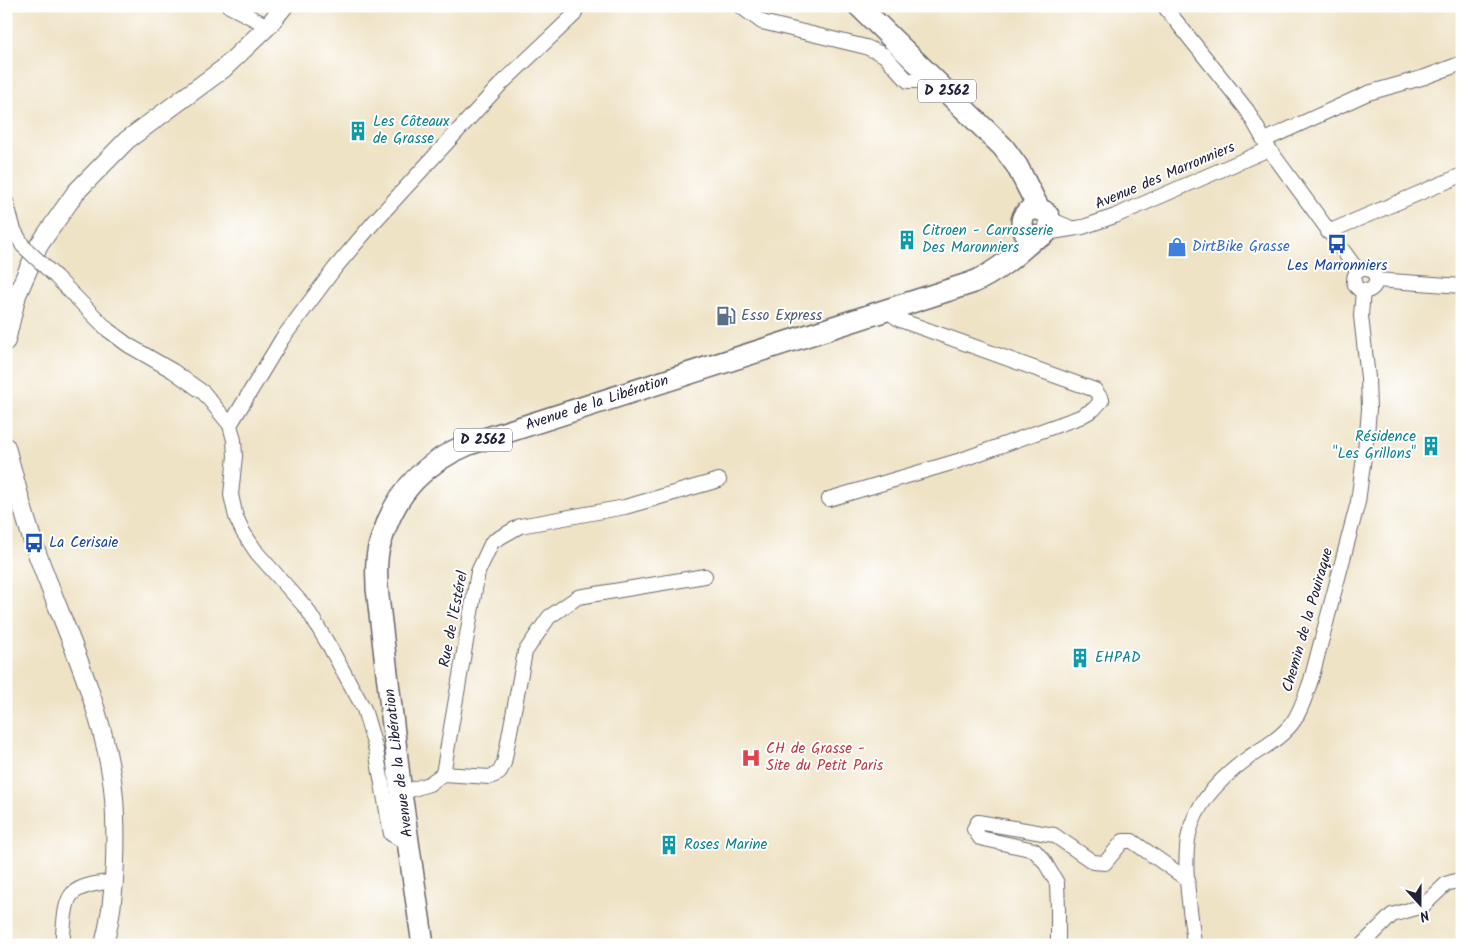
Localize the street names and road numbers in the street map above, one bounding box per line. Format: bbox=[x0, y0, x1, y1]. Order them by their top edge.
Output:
road number: D 2562 bbox=[918, 80, 976, 102]
street label: Avenue des Marronniers bbox=[1091, 135, 1239, 216]
street label: Avenue de la Libération bbox=[522, 368, 672, 438]
road number: D 2562 bbox=[454, 428, 512, 452]
street label: Chemin de la Pouiraque bbox=[1276, 545, 1340, 695]
street label: Rue de l'Estérel bbox=[433, 568, 475, 669]
street label: Avenue de la Libération bbox=[378, 687, 420, 839]

